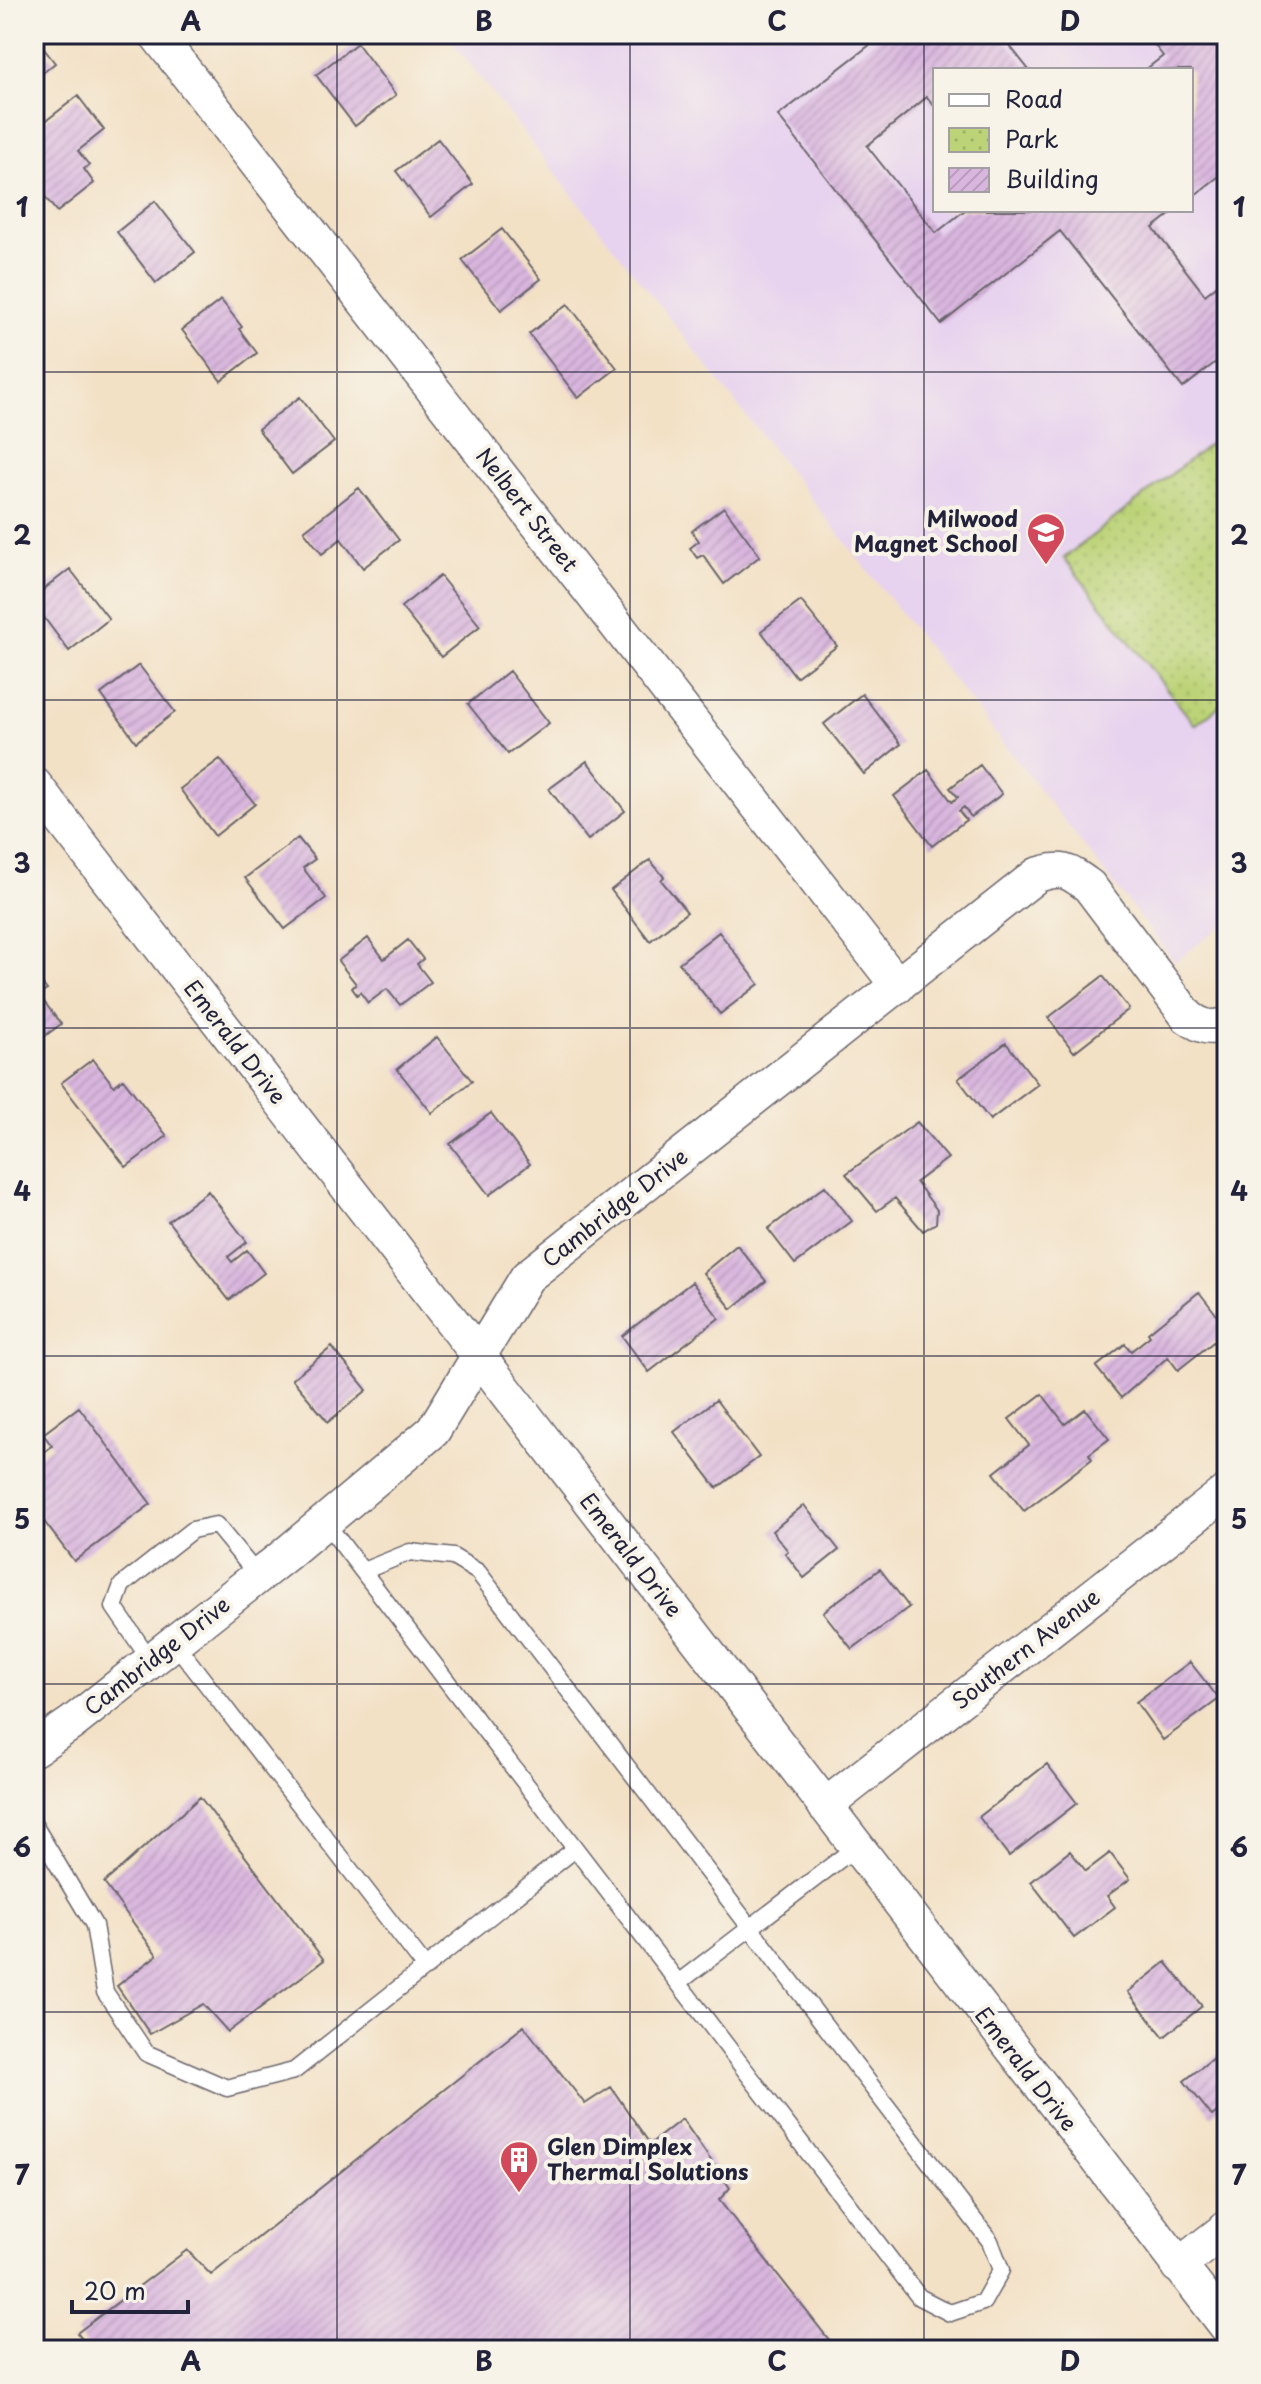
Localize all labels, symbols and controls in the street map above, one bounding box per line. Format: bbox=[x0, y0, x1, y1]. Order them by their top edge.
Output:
text: A bbox=[181, 1, 201, 40]
text: B bbox=[475, 1, 493, 40]
text: C bbox=[767, 1, 787, 40]
text: D bbox=[1060, 1, 1080, 40]
legend bbox=[933, 68, 1193, 212]
text: Road bbox=[1005, 80, 1063, 116]
text: Park bbox=[1005, 120, 1059, 156]
text: Building bbox=[1005, 160, 1099, 196]
text: 1 bbox=[16, 187, 28, 226]
text: 1 bbox=[1233, 187, 1245, 226]
street label: Nelbert Street bbox=[469, 440, 587, 578]
place label: Milwood Magnet School bbox=[854, 501, 1018, 559]
school or university icon: Milwood Magnet School bbox=[1025, 511, 1067, 566]
text: 2 bbox=[13, 515, 31, 554]
text: 2 bbox=[1230, 515, 1248, 554]
text: 3 bbox=[13, 843, 31, 882]
text: 3 bbox=[1230, 843, 1248, 882]
street label: Emerald Drive bbox=[177, 972, 295, 1110]
street label: Cambridge Drive bbox=[534, 1139, 694, 1274]
text: 4 bbox=[13, 1171, 31, 1210]
text: 4 bbox=[1230, 1171, 1248, 1210]
street label: Emerald Drive bbox=[573, 1485, 691, 1623]
text: 5 bbox=[14, 1499, 30, 1538]
text: 5 bbox=[1231, 1499, 1247, 1538]
street label: Southern Avenue bbox=[944, 1580, 1106, 1716]
street label: Cambridge Drive bbox=[76, 1587, 236, 1722]
text: 6 bbox=[13, 1827, 31, 1866]
text: 6 bbox=[1230, 1827, 1248, 1866]
street label: Emerald Drive bbox=[968, 1999, 1086, 2137]
place label: Glen Dimplex Thermal Solutions bbox=[547, 2129, 749, 2187]
building icon: Glen Dimplex Thermal Solutions bbox=[498, 2139, 540, 2194]
text: 7 bbox=[15, 2155, 30, 2194]
text: 7 bbox=[1232, 2155, 1247, 2194]
scale bar bbox=[72, 2264, 188, 2314]
text: 20 m bbox=[84, 2272, 146, 2308]
text: A bbox=[181, 2341, 201, 2380]
text: B bbox=[475, 2341, 493, 2380]
text: C bbox=[767, 2341, 787, 2380]
text: D bbox=[1060, 2341, 1080, 2380]

